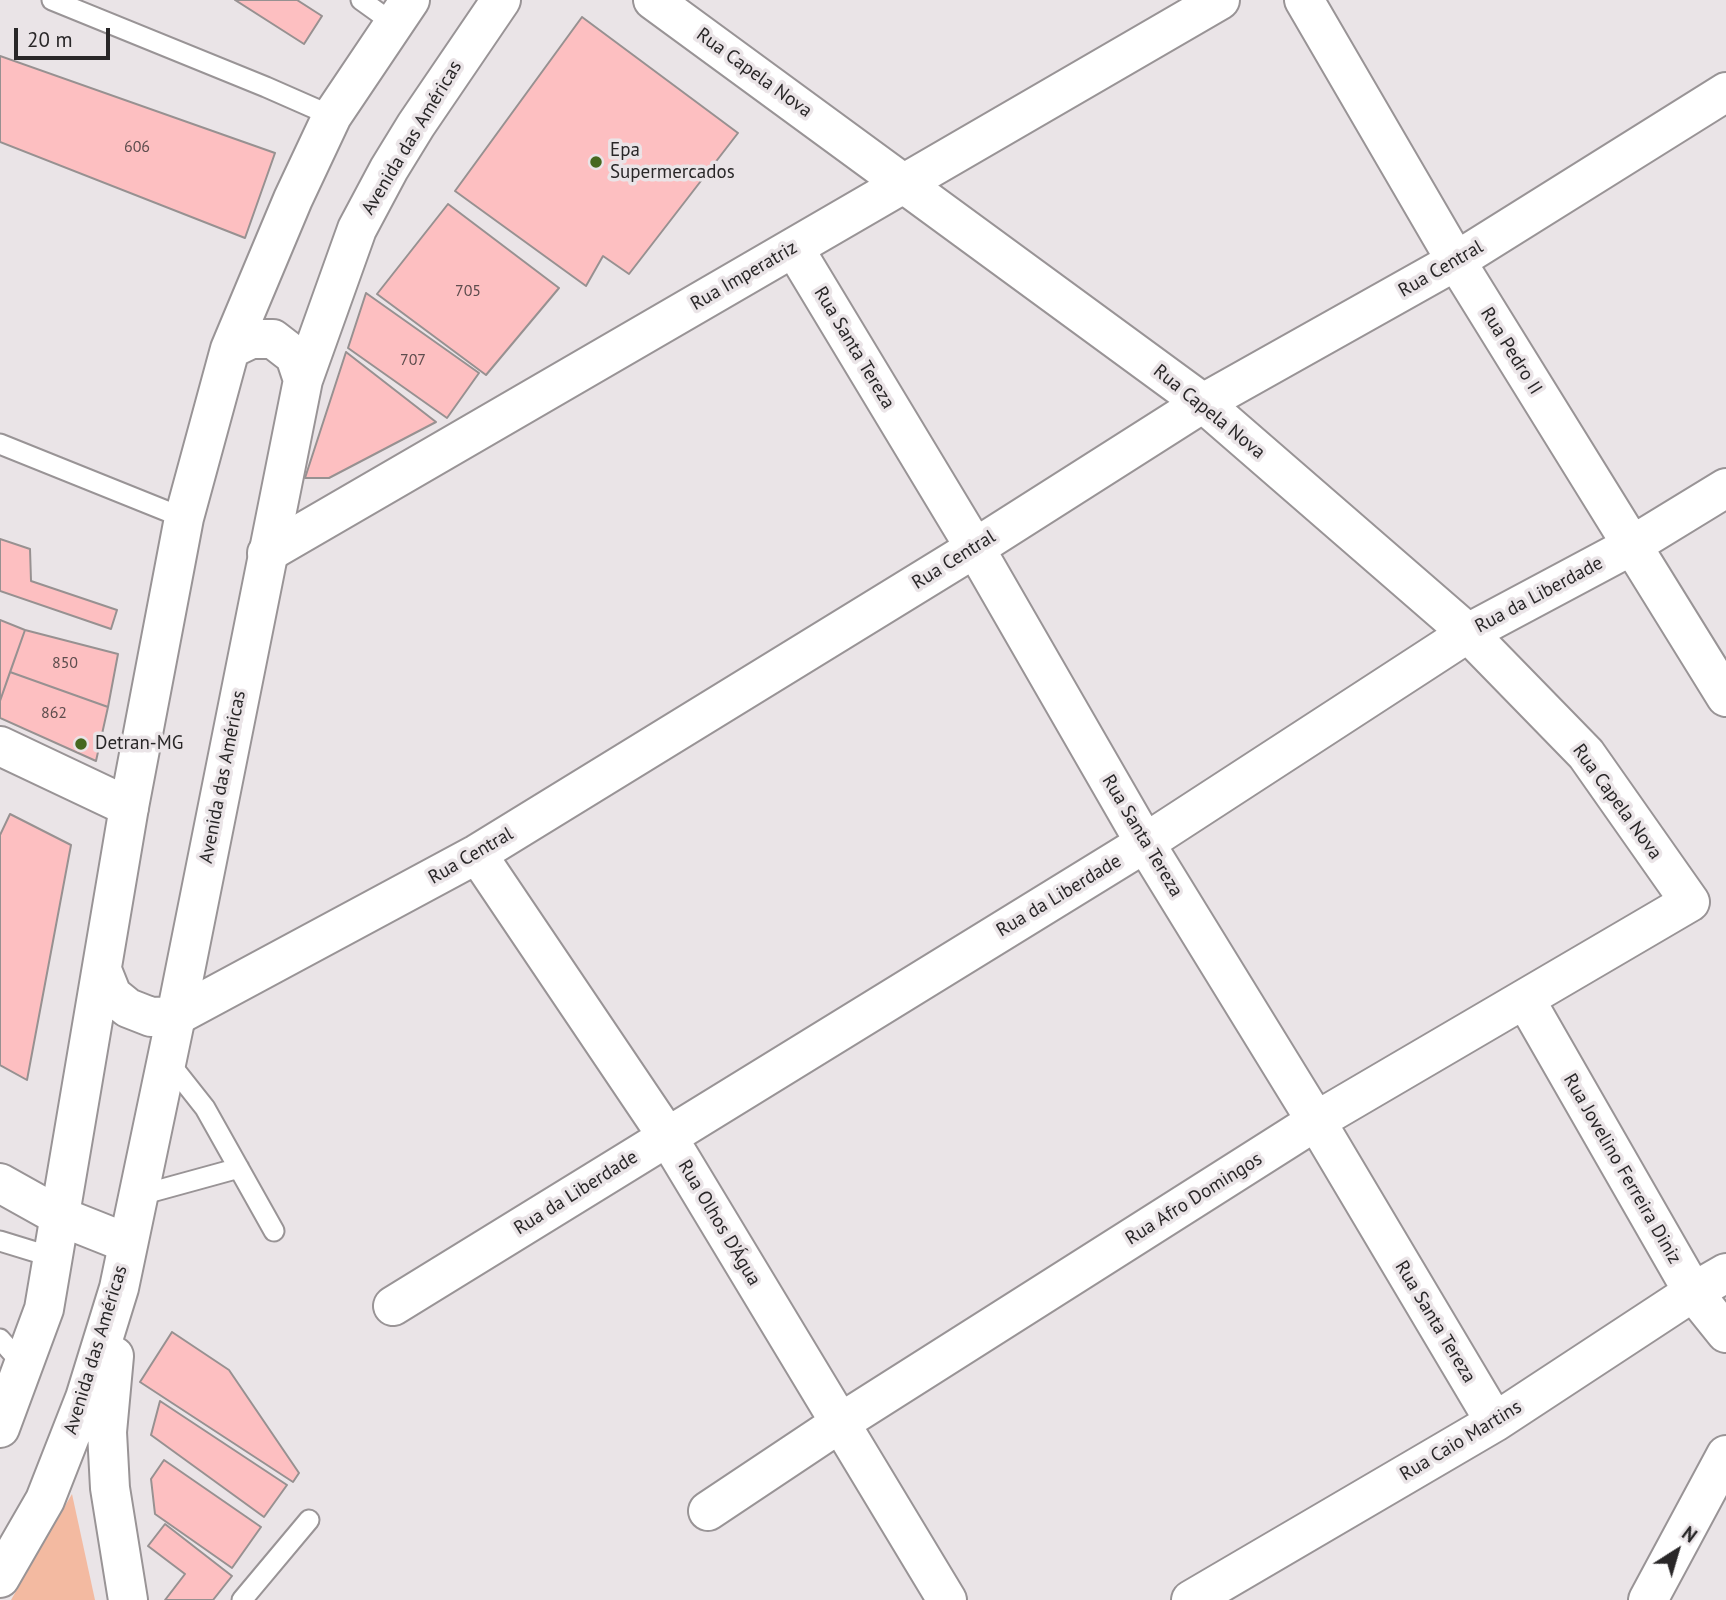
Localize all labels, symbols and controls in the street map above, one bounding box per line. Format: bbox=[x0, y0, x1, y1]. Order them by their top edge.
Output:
scale bar bbox=[18, 14, 114, 58]
street label: Rua Capela Nova bbox=[692, 23, 816, 123]
text: 20 m bbox=[27, 26, 73, 53]
street label: Avenida das Américas bbox=[357, 57, 467, 219]
house number: 606 bbox=[124, 137, 150, 157]
place label: Epa Supermercados bbox=[610, 140, 735, 184]
marker: Epa Supermercados bbox=[588, 154, 604, 170]
street label: Rua Imperatriz bbox=[687, 236, 801, 316]
street label: Rua Central bbox=[1395, 236, 1487, 302]
house number: 705 bbox=[455, 281, 481, 301]
street label: Rua Santa Tereza bbox=[809, 283, 899, 413]
street label: Rua Pedro II bbox=[1475, 303, 1547, 399]
house number: 707 bbox=[400, 350, 426, 370]
street label: Rua Capela Nova bbox=[1149, 360, 1269, 464]
street label: Rua Central bbox=[908, 525, 1000, 595]
street label: Rua da Liberdade bbox=[1471, 552, 1607, 638]
house number: 850 bbox=[52, 653, 78, 673]
street label: Avenida das Américas bbox=[195, 689, 251, 865]
house number: 862 bbox=[41, 703, 67, 723]
place label: Detran-MG bbox=[95, 733, 183, 755]
marker: Detran-MG bbox=[73, 736, 89, 752]
street label: Rua Capela Nova bbox=[1567, 740, 1667, 864]
street label: Rua Santa Tereza bbox=[1097, 771, 1187, 901]
street label: Rua Central bbox=[425, 823, 517, 889]
street label: Rua da Liberdade bbox=[993, 850, 1125, 942]
street label: Rua Jovelino Ferreira Diniz bbox=[1558, 1070, 1686, 1268]
street label: Rua da Liberdade bbox=[510, 1146, 642, 1240]
street label: Rua Afro Domingos bbox=[1122, 1148, 1266, 1250]
street label: Rua Olhos D'Água bbox=[673, 1156, 765, 1290]
street label: Rua Santa Tereza bbox=[1390, 1257, 1480, 1387]
street label: Avenida das Américas bbox=[59, 1263, 133, 1437]
street label: Rua Caio Martins bbox=[1396, 1396, 1526, 1486]
north arrow bbox=[1642, 1516, 1712, 1586]
text: N bbox=[1677, 1521, 1702, 1548]

